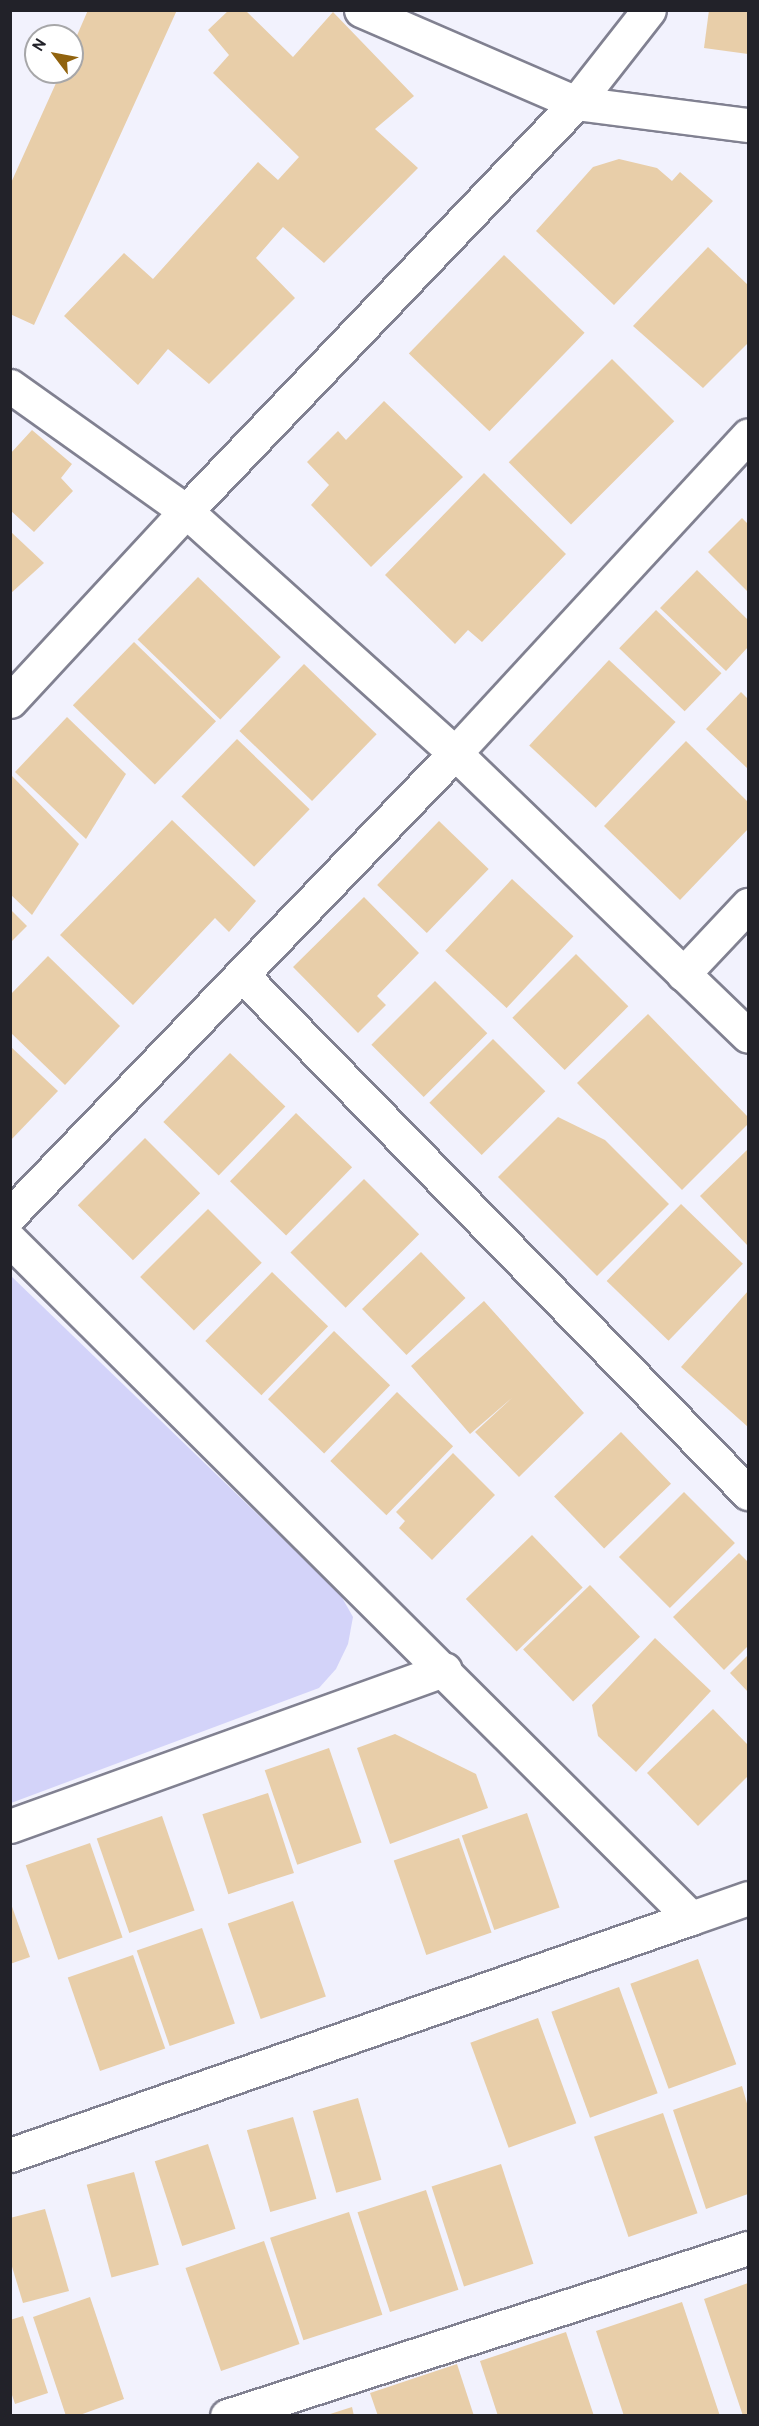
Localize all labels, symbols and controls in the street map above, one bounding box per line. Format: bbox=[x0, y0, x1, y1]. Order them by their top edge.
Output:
north arrow bbox=[24, 24, 84, 84]
text: N bbox=[29, 35, 52, 56]

